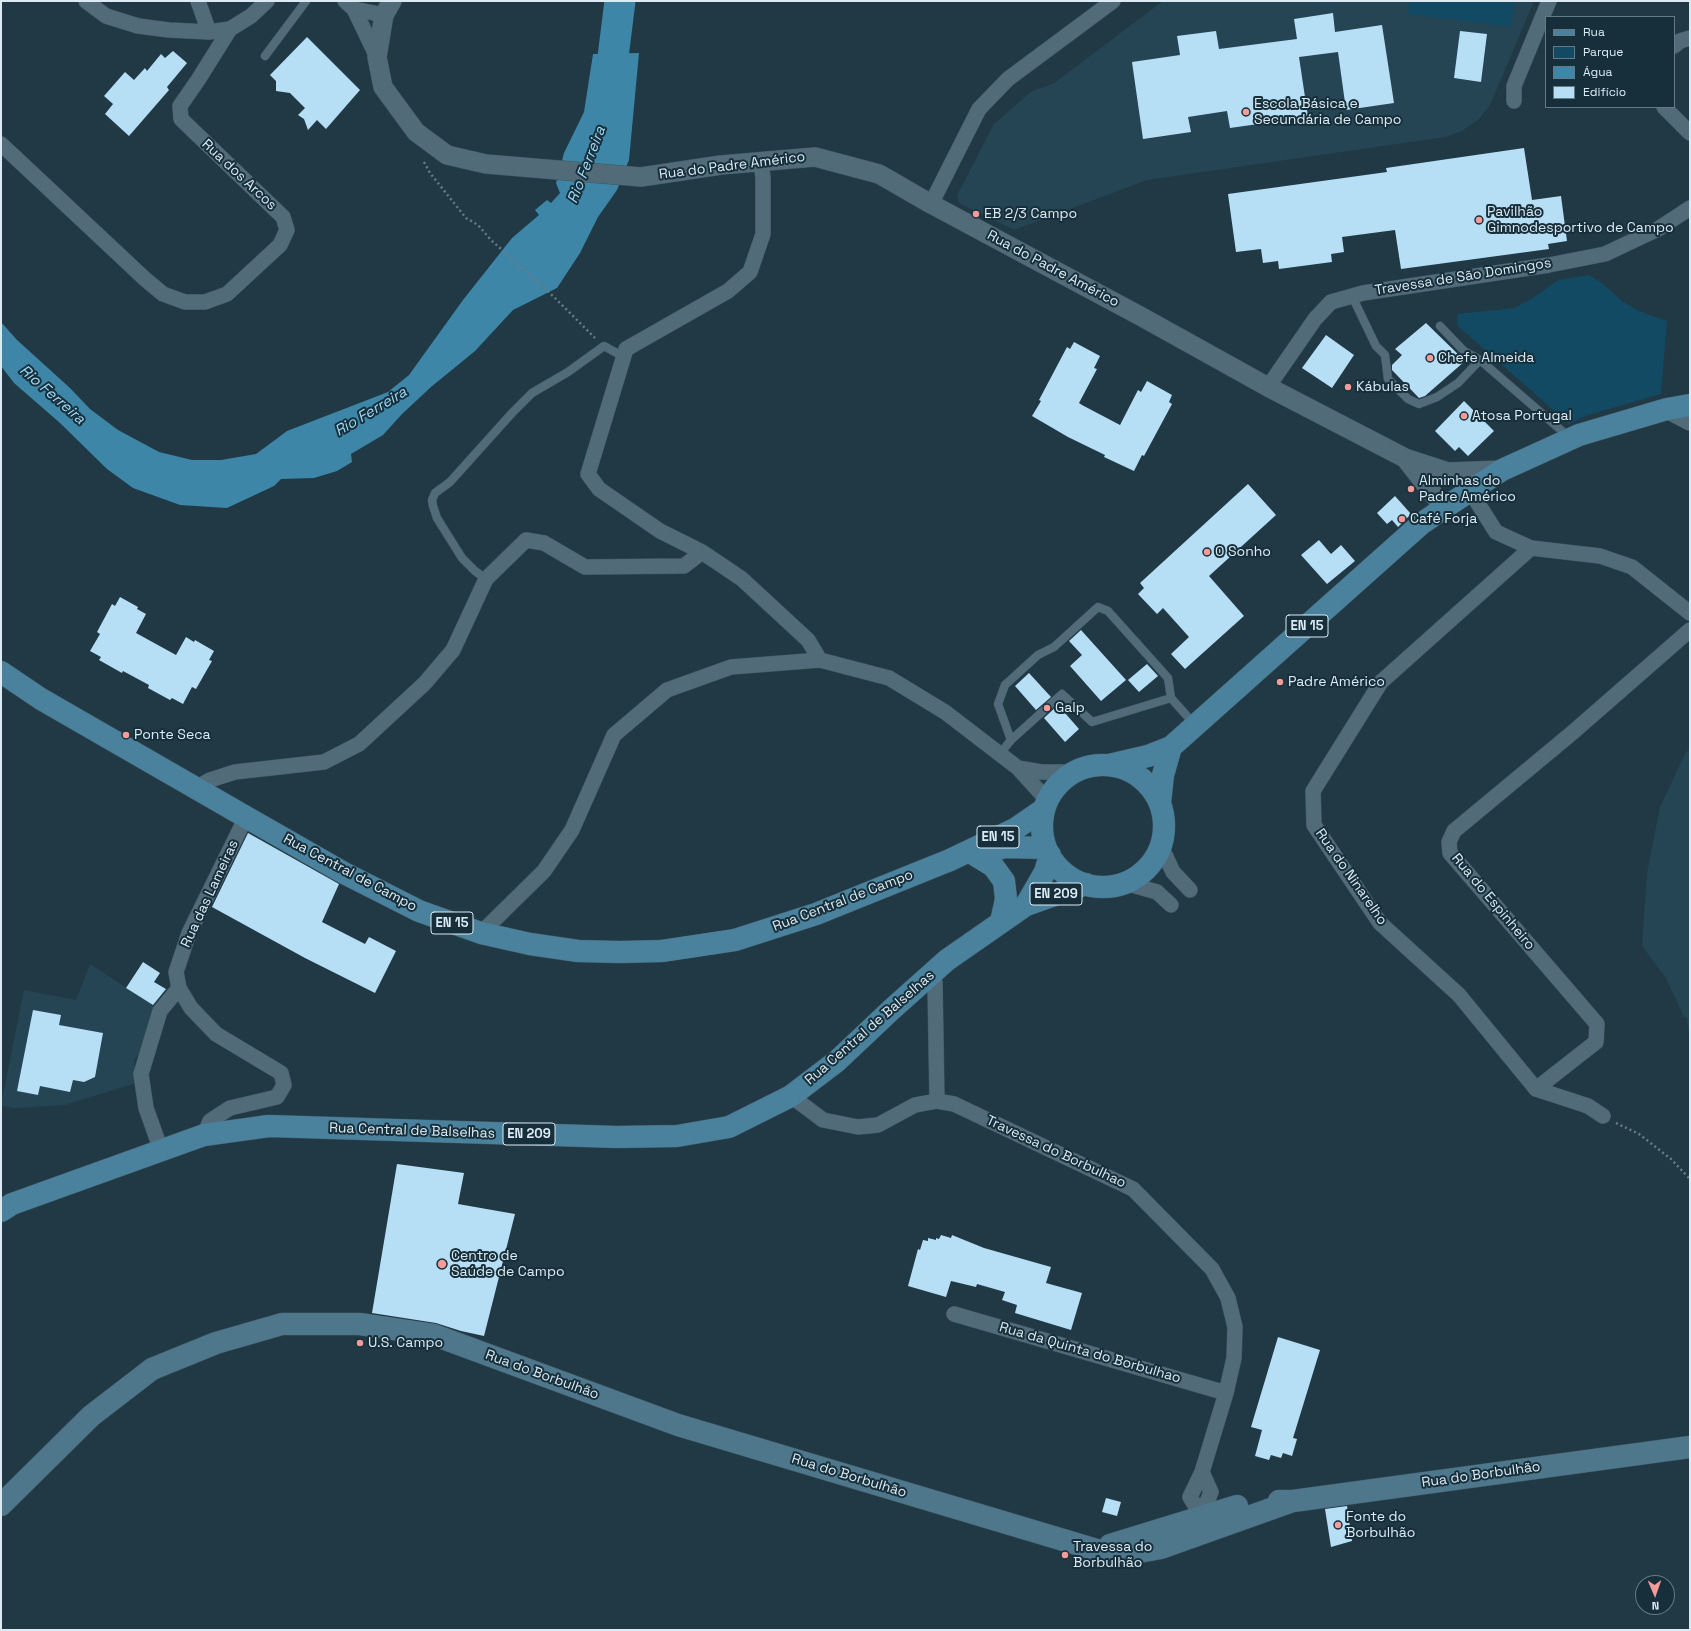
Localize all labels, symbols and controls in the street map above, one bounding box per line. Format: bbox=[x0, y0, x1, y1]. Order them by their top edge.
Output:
legend bbox=[1545, 16, 1675, 108]
text: Rua bbox=[1583, 24, 1605, 40]
text: Parque bbox=[1583, 44, 1623, 60]
text: Água bbox=[1583, 64, 1613, 80]
text: Edifício bbox=[1583, 84, 1626, 100]
place label: Escola Básica e Secundária de Campo bbox=[1254, 96, 1401, 128]
marker: Escola Básica e Secundária de Campo bbox=[1241, 107, 1251, 117]
water label: Rio Ferreira bbox=[564, 124, 610, 206]
street label: Rua dos Arcos bbox=[198, 136, 280, 214]
street label: Rua do Padre Américo bbox=[658, 149, 806, 183]
place label: Pavilhão Gimnodesportivo de Campo bbox=[1487, 204, 1674, 236]
place label: EB 2/3 Campo bbox=[984, 206, 1077, 222]
marker: EB 2/3 Campo bbox=[971, 209, 981, 219]
marker: Pavilhão Gimnodesportivo de Campo bbox=[1474, 215, 1484, 225]
street label: Rua do Padre Américo bbox=[984, 227, 1122, 311]
street label: Travessa de São Domingos bbox=[1374, 255, 1552, 299]
place label: Chefe Almeida bbox=[1438, 350, 1534, 366]
marker: Chefe Almeida bbox=[1425, 353, 1435, 363]
water label: Rio Ferreira bbox=[16, 362, 88, 428]
place label: Kábulas bbox=[1356, 379, 1409, 395]
marker: Kábulas bbox=[1343, 382, 1353, 392]
water label: Rio Ferreira bbox=[332, 383, 410, 441]
place label: Atosa Portugal bbox=[1472, 408, 1572, 424]
marker: Atosa Portugal bbox=[1459, 411, 1469, 421]
place label: Alminhas do Padre Américo bbox=[1419, 473, 1516, 506]
marker: Alminhas do Padre Américo bbox=[1406, 484, 1416, 494]
place label: Café Forja bbox=[1410, 511, 1477, 527]
marker: Café Forja bbox=[1397, 514, 1407, 524]
place label: O Sonho bbox=[1215, 544, 1271, 560]
marker: O Sonho bbox=[1202, 547, 1212, 557]
road number: EN 15 bbox=[1286, 615, 1328, 637]
place label: Padre Américo bbox=[1288, 674, 1385, 690]
marker: Padre Américo bbox=[1275, 677, 1285, 687]
place label: Galp bbox=[1055, 700, 1085, 716]
marker: Galp bbox=[1042, 703, 1052, 713]
place label: Ponte Seca bbox=[134, 727, 211, 743]
marker: Ponte Seca bbox=[121, 730, 131, 740]
road number: EN 15 bbox=[977, 826, 1019, 848]
street label: Rua do Ninarelho bbox=[1312, 826, 1390, 928]
street label: Rua Central de Campo bbox=[280, 831, 420, 915]
street label: Rua das Lameiras bbox=[178, 837, 242, 951]
street label: Rua do Espinheiro bbox=[1448, 850, 1538, 954]
street label: Rua Central de Campo bbox=[770, 866, 916, 936]
road number: EN 209 bbox=[1030, 883, 1082, 905]
road number: EN 15 bbox=[431, 912, 473, 934]
street label: Rua Central de Balselhas bbox=[802, 967, 938, 1089]
street label: Travessa do Borbulhao bbox=[983, 1112, 1129, 1192]
street label: Rua Central de Balselhas bbox=[329, 1120, 495, 1142]
road number: EN 209 bbox=[503, 1123, 555, 1145]
place label: Centro de Saúde de Campo bbox=[451, 1248, 565, 1280]
marker: Centro de Saúde de Campo bbox=[436, 1258, 448, 1270]
street label: Rua da Quinta do Borbulhao bbox=[997, 1319, 1183, 1387]
place label: U.S. Campo bbox=[368, 1335, 443, 1351]
marker: U.S. Campo bbox=[355, 1338, 365, 1348]
street label: Rua do Borbulhão bbox=[483, 1347, 601, 1403]
street label: Rua do Borbulhão bbox=[789, 1450, 909, 1502]
street label: Rua do Borbulhão bbox=[1421, 1458, 1541, 1492]
place label: Fonte do Borbulhão bbox=[1346, 1509, 1415, 1542]
marker: Fonte do Borbulhão bbox=[1333, 1520, 1343, 1530]
place label: Travessa do Borbulhão bbox=[1073, 1539, 1152, 1572]
marker: Travessa do Borbulhão bbox=[1060, 1550, 1070, 1560]
north arrow bbox=[1635, 1575, 1675, 1615]
text: N bbox=[1651, 1599, 1659, 1613]

